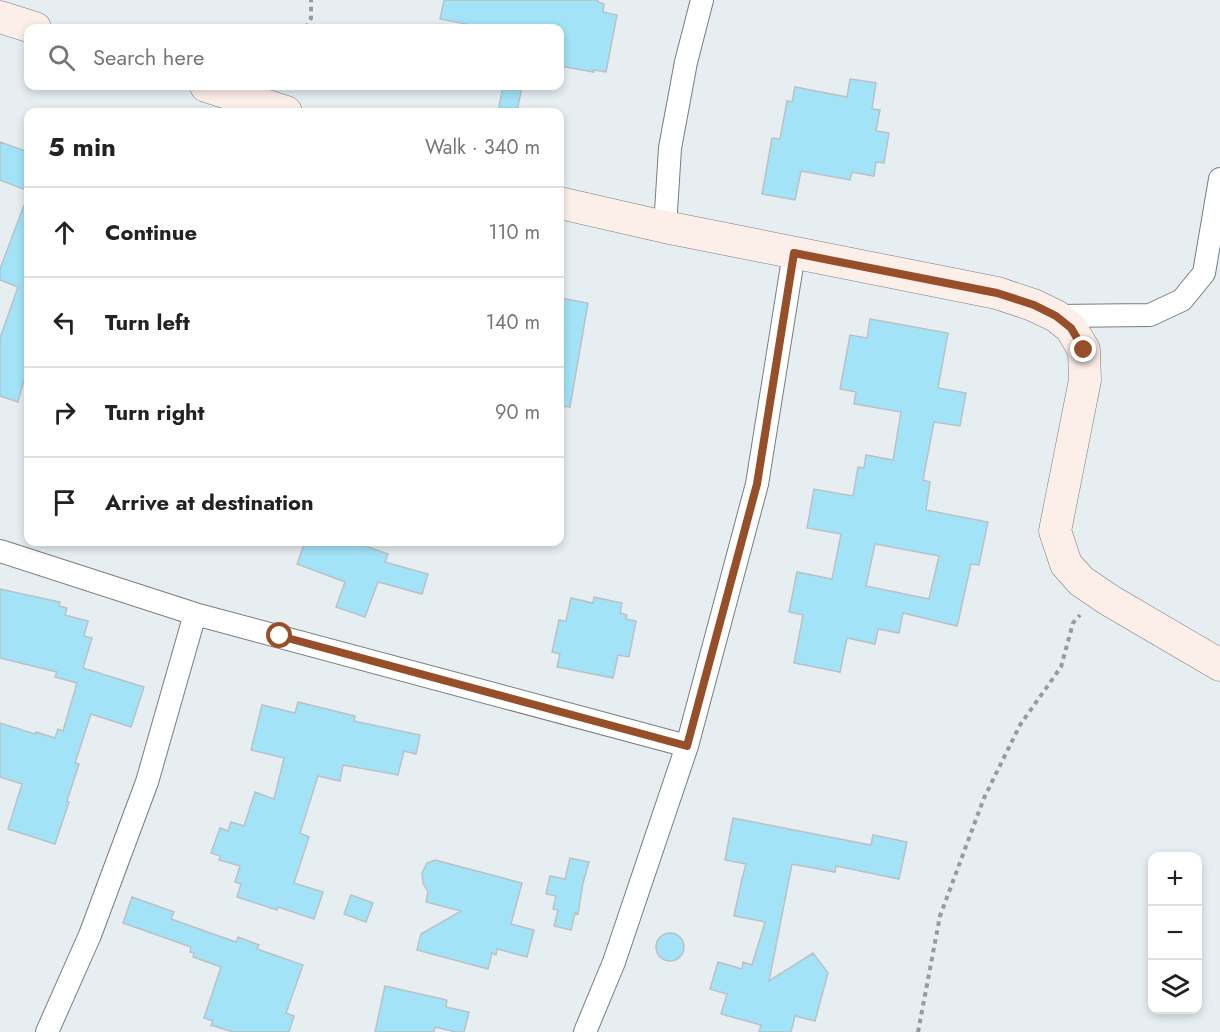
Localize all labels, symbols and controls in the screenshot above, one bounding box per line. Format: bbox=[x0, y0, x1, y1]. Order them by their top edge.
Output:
search box bbox=[24, 24, 564, 90]
icon: search bbox=[45, 41, 78, 74]
text: Search here bbox=[93, 41, 204, 73]
text: 5 min bbox=[48, 128, 116, 166]
text: Walk · 340 m bbox=[425, 133, 540, 162]
icon: ahead bbox=[48, 216, 81, 249]
text: Continue bbox=[105, 216, 197, 248]
text: 110 m bbox=[488, 218, 540, 247]
icon: left bbox=[48, 306, 81, 339]
text: Turn left bbox=[105, 306, 190, 338]
text: 140 m bbox=[486, 308, 540, 337]
route end bbox=[1070, 336, 1096, 362]
icon: right bbox=[48, 396, 81, 429]
text: Turn right bbox=[105, 396, 205, 428]
text: 90 m bbox=[495, 398, 540, 427]
icon: arrive bbox=[48, 486, 81, 519]
text: Arrive at destination bbox=[105, 486, 314, 518]
route start bbox=[266, 622, 292, 648]
map controls bbox=[1148, 852, 1202, 1014]
button: + bbox=[1148, 852, 1202, 906]
button: − bbox=[1148, 906, 1202, 960]
button: layers bbox=[1148, 960, 1202, 1014]

